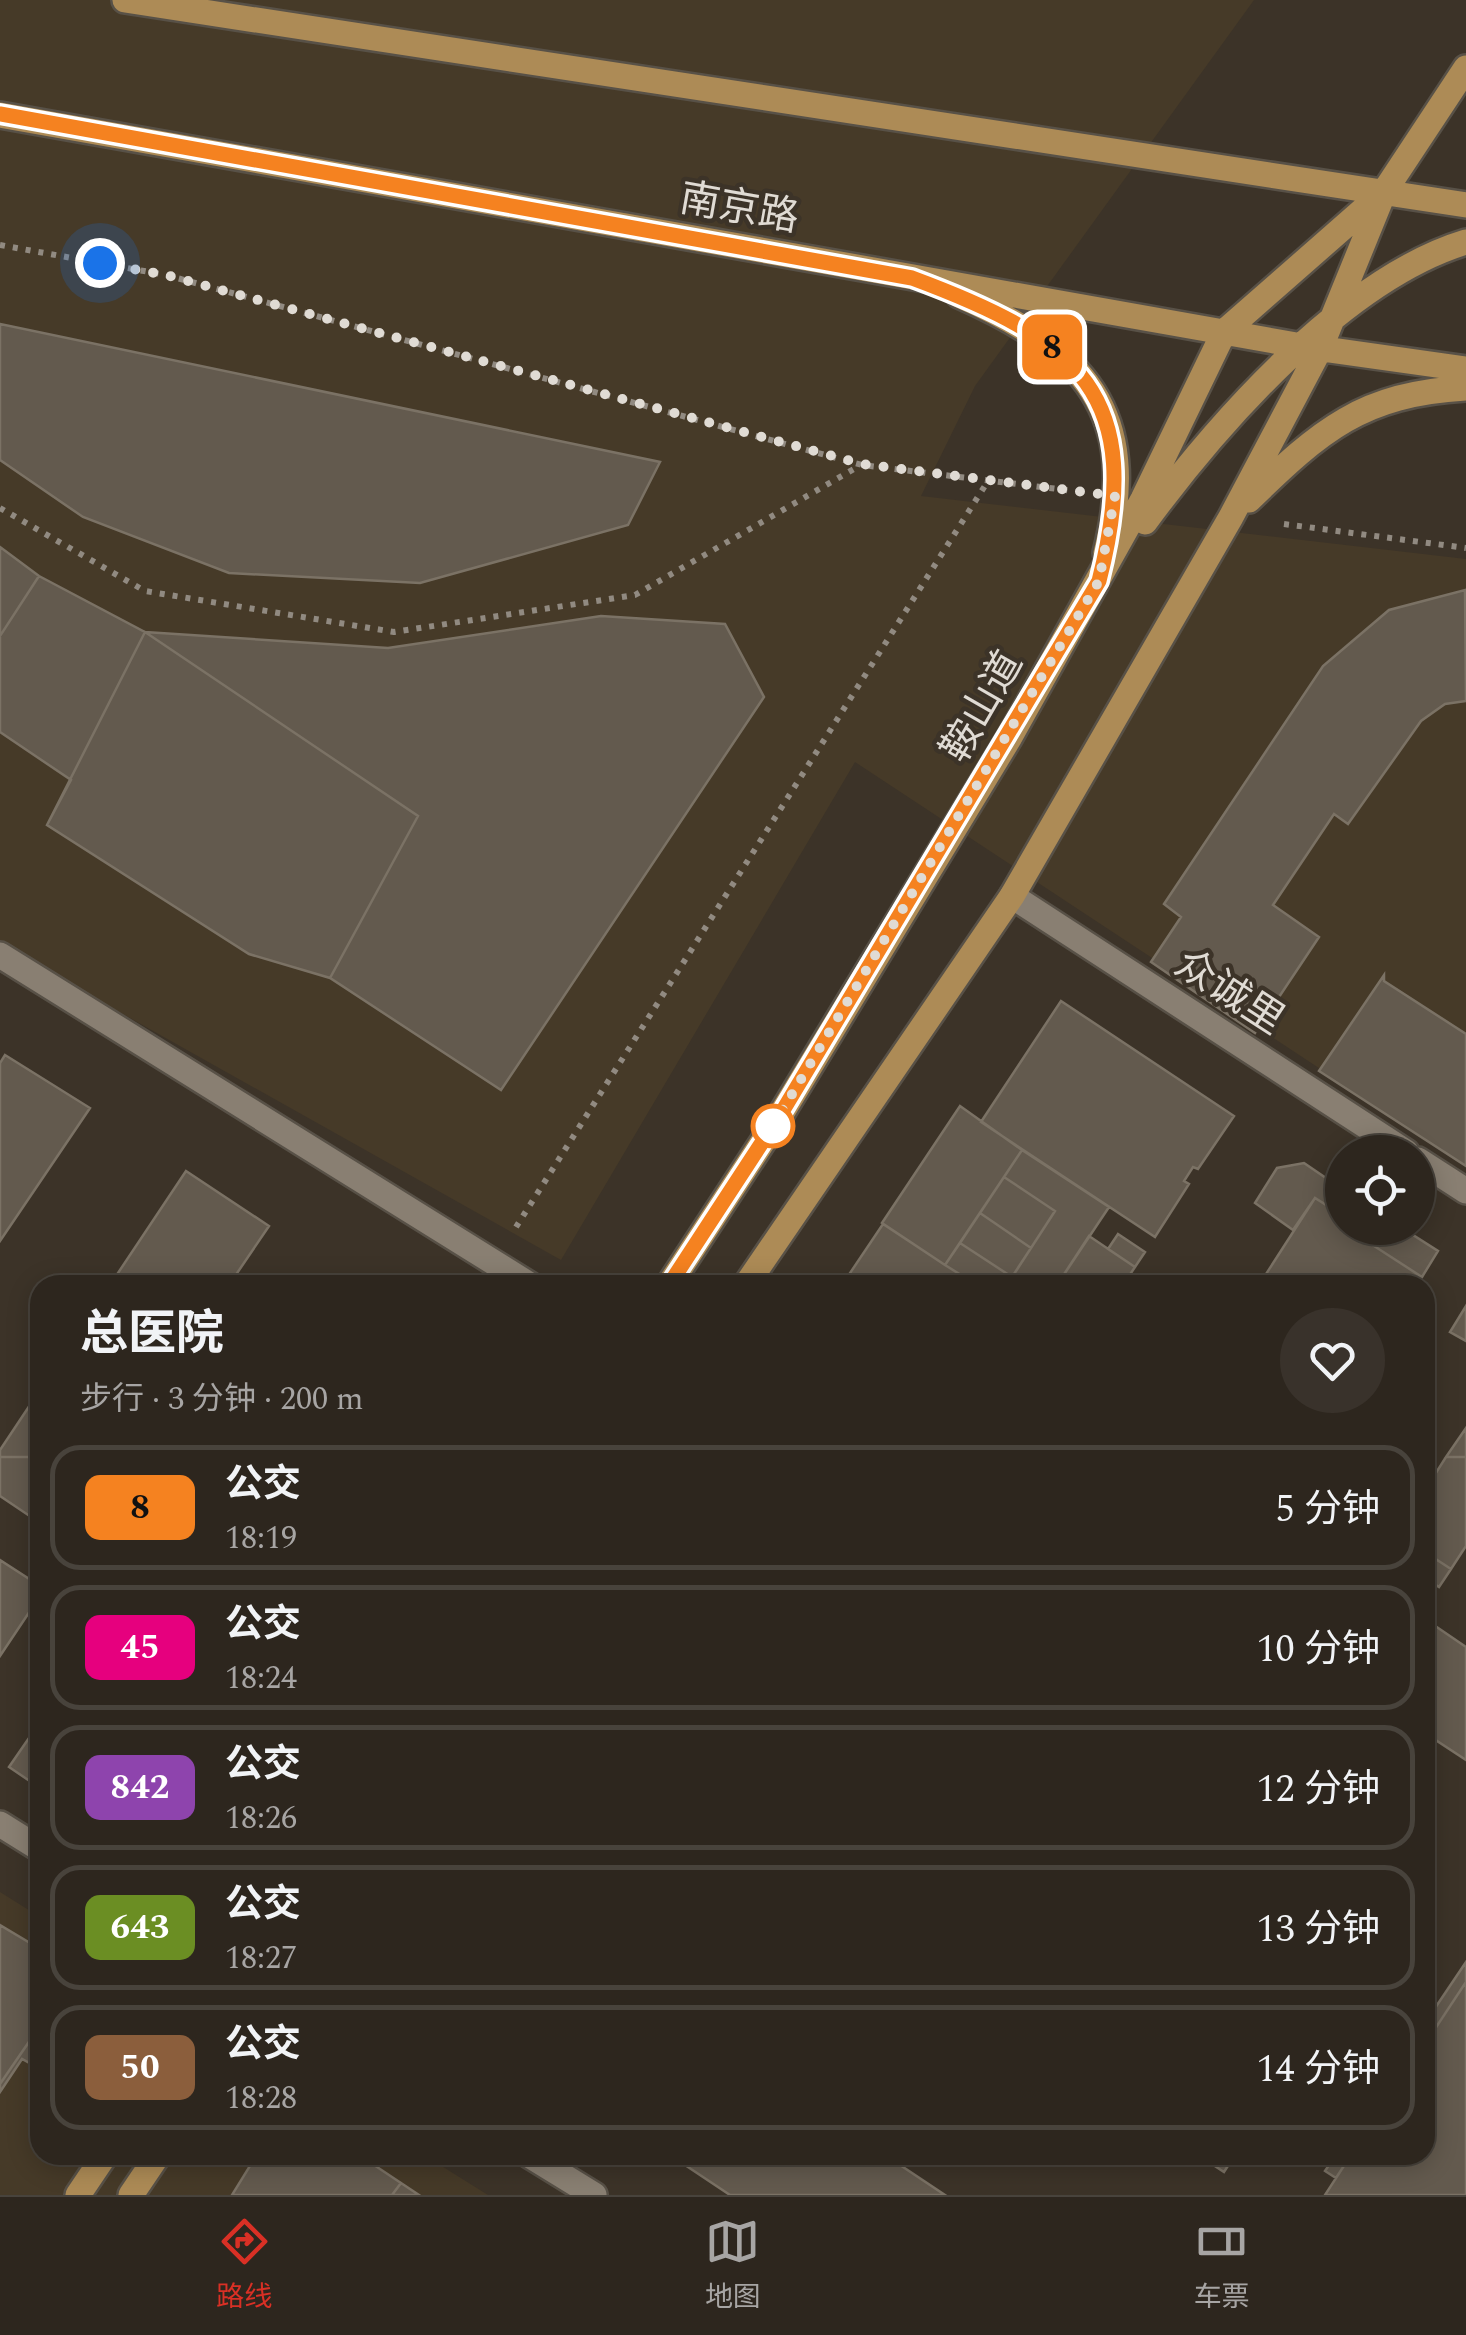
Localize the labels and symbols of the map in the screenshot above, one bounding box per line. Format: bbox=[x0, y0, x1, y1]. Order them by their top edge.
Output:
street label: 南京路 bbox=[675, 169, 803, 249]
your location bbox=[75, 238, 125, 288]
line badge: 8 bbox=[1020, 314, 1084, 380]
street label: 鞍山道 bbox=[927, 640, 1039, 774]
street label: 众诚里 bbox=[1162, 935, 1296, 1051]
unlabelled marker bbox=[752, 1105, 794, 1147]

